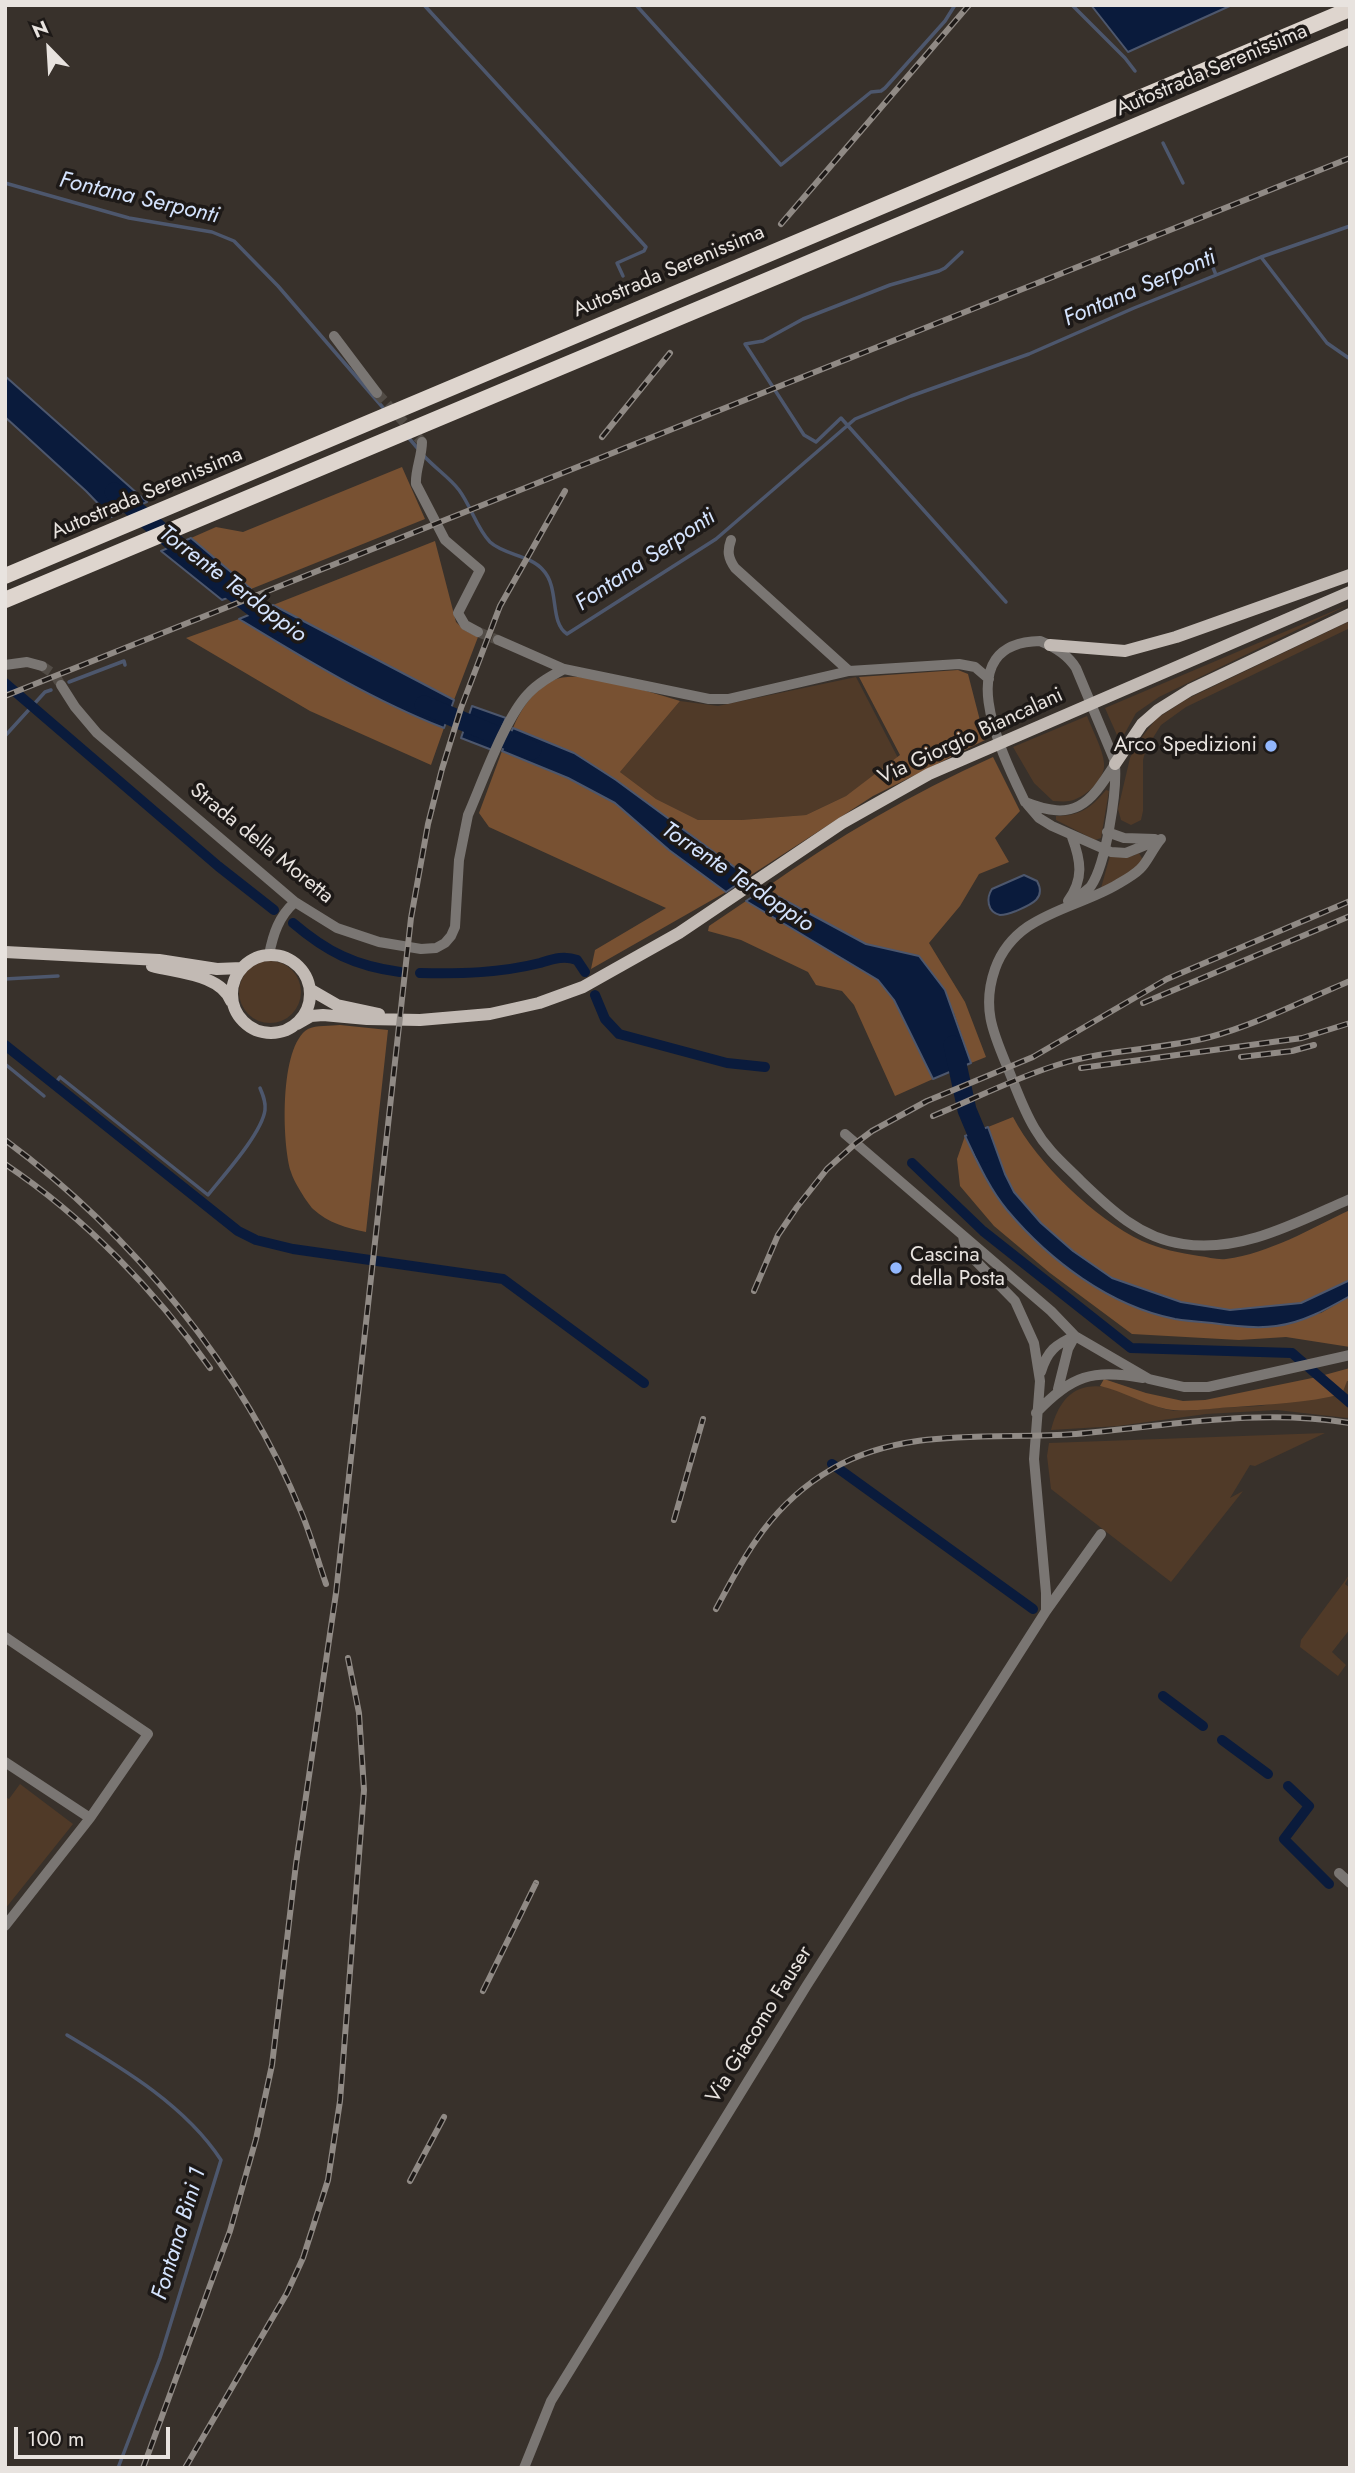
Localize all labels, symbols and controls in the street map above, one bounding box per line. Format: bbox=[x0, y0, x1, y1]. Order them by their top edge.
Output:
north arrow bbox=[14, 14, 84, 84]
text: N bbox=[28, 14, 53, 45]
street label: Autostrada Serenissima bbox=[1112, 19, 1312, 123]
water label: Fontana Serponti bbox=[57, 167, 221, 231]
street label: Autostrada Serenissima bbox=[569, 220, 769, 324]
water label: Fontana Serponti bbox=[1060, 244, 1220, 334]
street label: Autostrada Serenissima bbox=[47, 442, 247, 546]
water label: Fontana Serponti bbox=[571, 504, 721, 618]
water label: Torrente Terdoppio bbox=[153, 520, 311, 650]
street label: Via Giorgio Biancalani bbox=[875, 683, 1067, 791]
place label: Arco Spedizioni bbox=[1114, 733, 1257, 759]
marker: Arco Spedizioni bbox=[1263, 738, 1279, 754]
street label: Strada della Moretta bbox=[184, 778, 338, 910]
water label: Torrente Terdoppio bbox=[656, 817, 818, 939]
place label: Cascina della Posta bbox=[910, 1243, 1005, 1293]
marker: Cascina della Posta bbox=[888, 1260, 904, 1276]
street label: Via Giacomo Fauser bbox=[701, 1942, 819, 2108]
water label: Fontana Bini 1 bbox=[147, 2165, 213, 2303]
scale bar bbox=[18, 2414, 173, 2458]
text: 100 m bbox=[27, 2424, 84, 2454]

